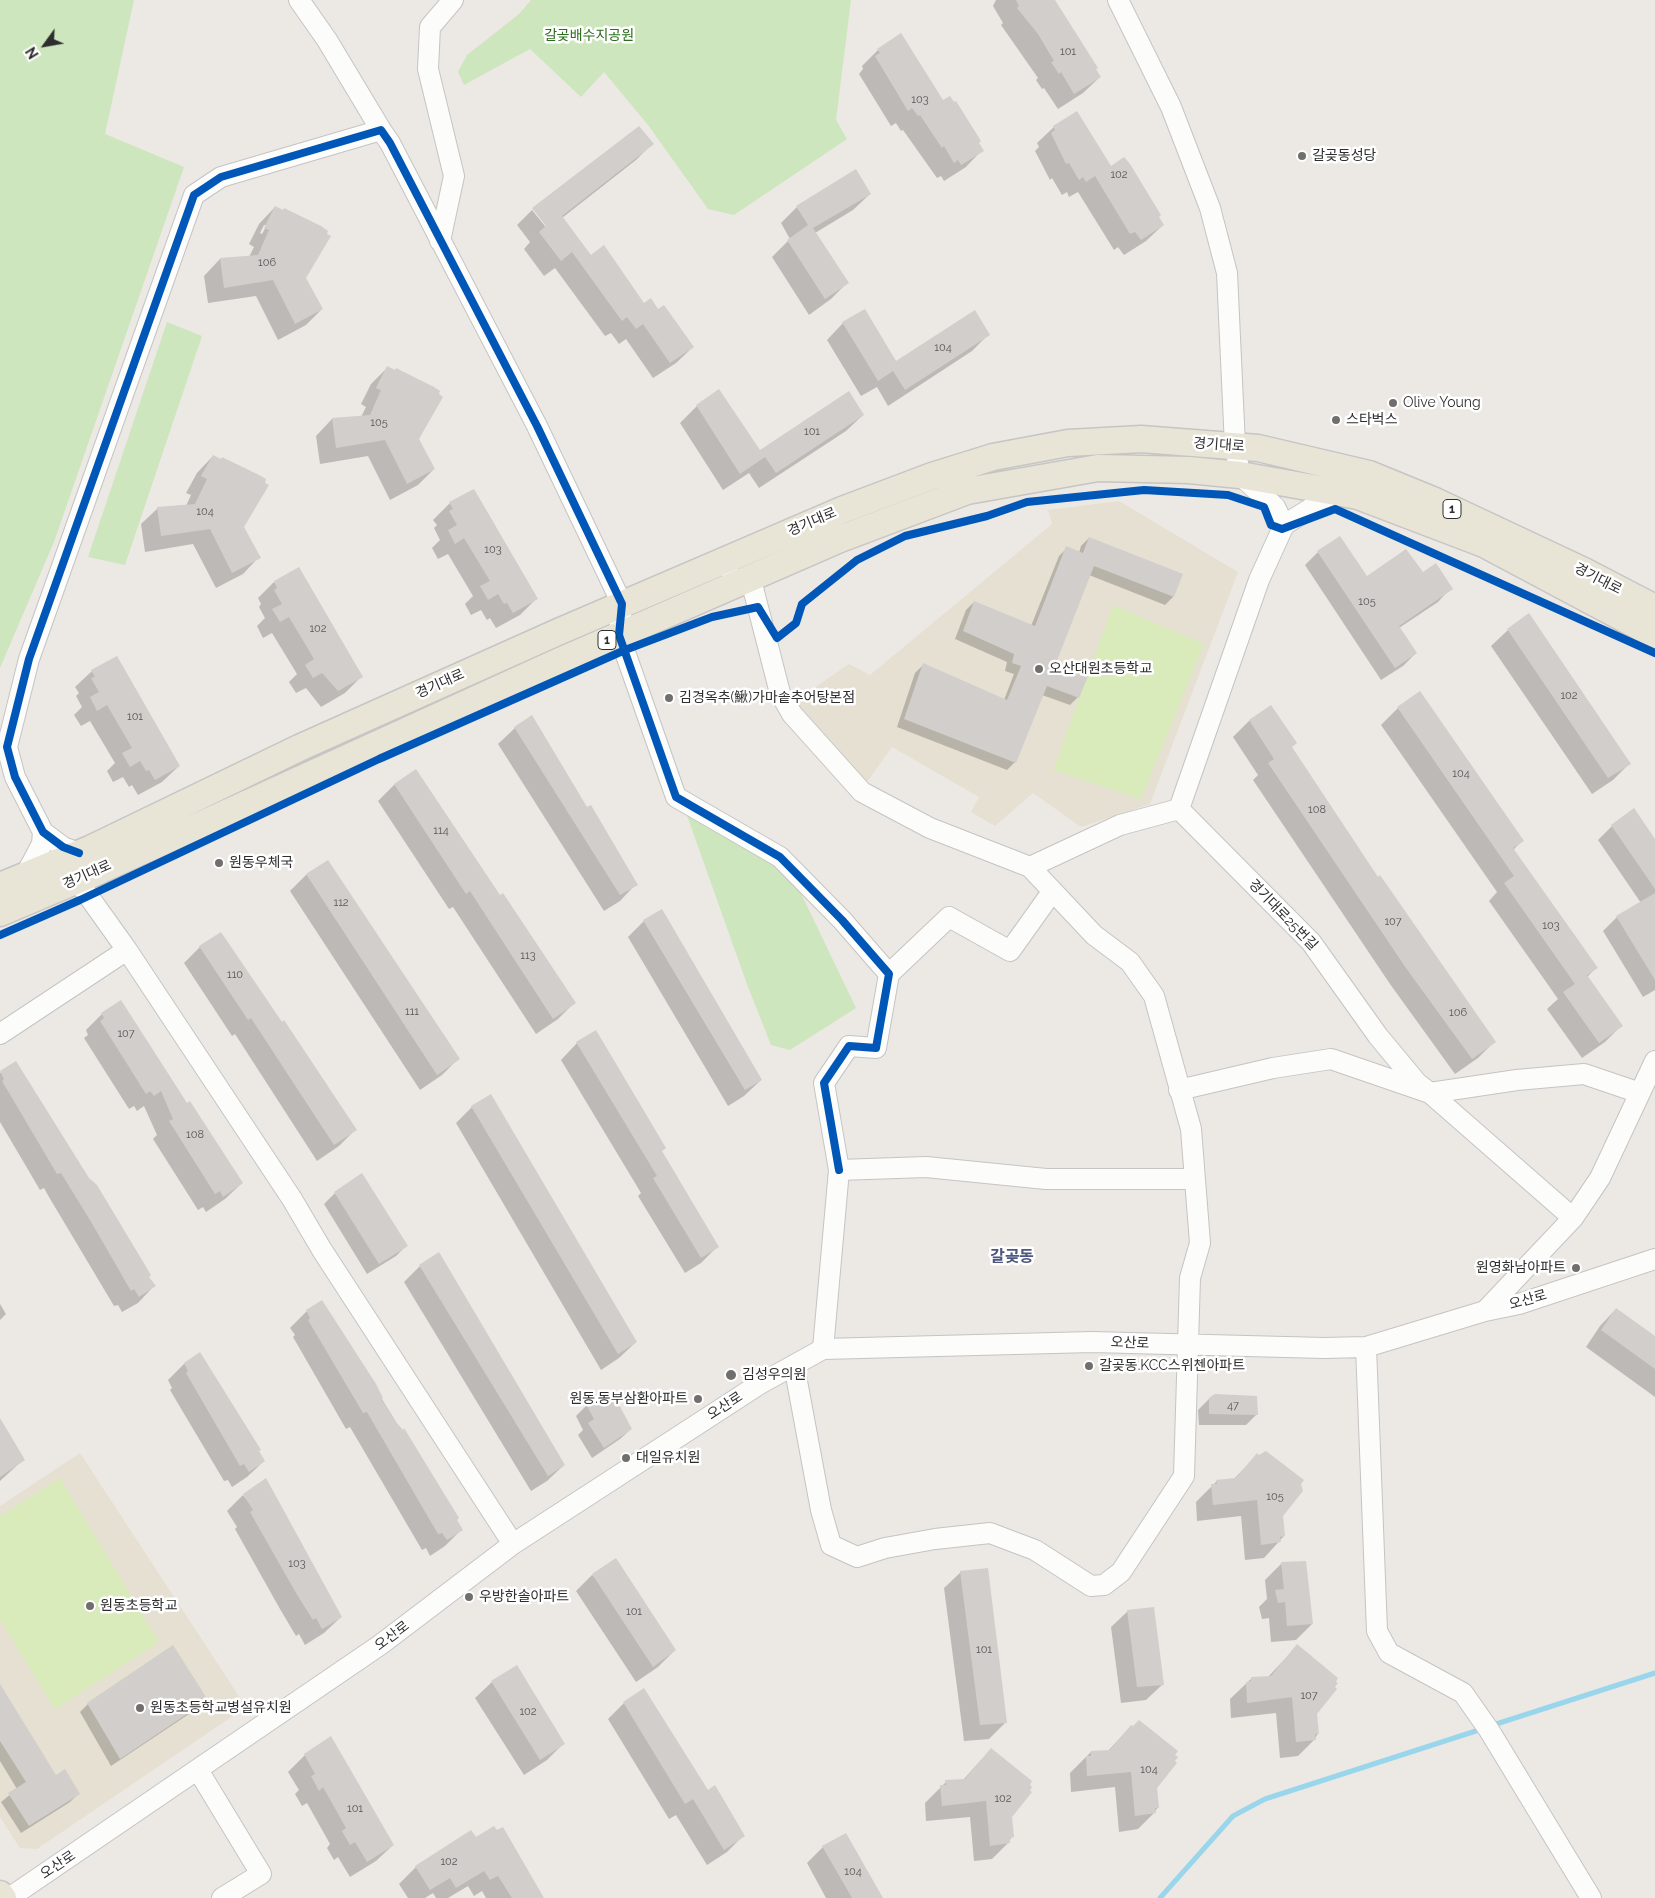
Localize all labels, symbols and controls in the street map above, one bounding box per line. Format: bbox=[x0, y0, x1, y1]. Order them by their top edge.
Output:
north arrow bbox=[20, 20, 70, 70]
park label: 갈곶배수지공원 bbox=[544, 28, 634, 44]
text: N bbox=[23, 44, 42, 62]
house number: 101 bbox=[1060, 45, 1076, 59]
house number: 103 bbox=[911, 93, 929, 107]
place label: 갈곶동성당 bbox=[1312, 148, 1376, 164]
marker: 갈곶동성당 bbox=[1296, 150, 1308, 162]
house number: 102 bbox=[1110, 168, 1128, 182]
house number: 106 bbox=[258, 256, 276, 270]
house number: 104 bbox=[934, 341, 952, 355]
place label: Olive Young bbox=[1403, 395, 1481, 411]
marker: Olive Young bbox=[1387, 397, 1399, 409]
place label: 스타벅스 bbox=[1346, 412, 1398, 428]
marker: 스타벅스 bbox=[1330, 414, 1342, 426]
house number: 105 bbox=[370, 416, 388, 430]
house number: 101 bbox=[804, 425, 820, 439]
street label: 경기대로 bbox=[1193, 435, 1245, 455]
road number: 1 bbox=[1443, 499, 1461, 518]
street label: 경기대로 bbox=[785, 504, 839, 540]
house number: 104 bbox=[196, 505, 214, 519]
house number: 103 bbox=[484, 543, 502, 557]
street label: 경기대로 bbox=[1571, 560, 1625, 598]
house number: 105 bbox=[1358, 595, 1376, 609]
house number: 102 bbox=[309, 622, 327, 636]
road number: 1 bbox=[598, 630, 616, 650]
place label: 오산대원초등학교 bbox=[1049, 661, 1152, 677]
marker: 오산대원초등학교 bbox=[1033, 663, 1045, 675]
street label: 경기대로 bbox=[413, 666, 467, 702]
house number: 102 bbox=[1560, 689, 1578, 703]
place label: 김경옥추(鰍)가마솥추어탕본점 bbox=[679, 690, 855, 706]
marker: 김경옥추(鰍)가마솥추어탕본점 bbox=[663, 692, 675, 704]
house number: 101 bbox=[127, 710, 143, 724]
house number: 104 bbox=[1452, 767, 1470, 781]
house number: 108 bbox=[1308, 803, 1326, 817]
house number: 114 bbox=[433, 824, 449, 838]
place label: 원동우체국 bbox=[229, 855, 293, 871]
street label: 경기대로 bbox=[60, 857, 114, 893]
marker: 원동우체국 bbox=[213, 857, 225, 869]
street label: 경기대로25번길 bbox=[1245, 876, 1321, 954]
house number: 112 bbox=[333, 896, 349, 910]
house number: 107 bbox=[1384, 915, 1402, 929]
house number: 103 bbox=[1542, 919, 1560, 933]
house number: 113 bbox=[520, 949, 536, 963]
house number: 110 bbox=[227, 968, 243, 982]
house number: 111 bbox=[405, 1005, 419, 1019]
house number: 106 bbox=[1449, 1006, 1467, 1020]
house number: 107 bbox=[117, 1027, 135, 1041]
house number: 108 bbox=[186, 1128, 204, 1142]
district label: 갈곶동 bbox=[990, 1247, 1034, 1267]
place label: 원영화남아파트 bbox=[1476, 1260, 1566, 1276]
marker: 원영화남아파트 bbox=[1570, 1262, 1582, 1274]
street label: 오산로 bbox=[1507, 1287, 1549, 1313]
street label: 오산로 bbox=[1110, 1334, 1150, 1352]
place label: 갈곶동.KCC스위첸아파트 bbox=[1099, 1358, 1245, 1374]
marker: 갈곶동.KCC스위첸아파트 bbox=[1083, 1360, 1095, 1372]
place label: 김성우의원 bbox=[742, 1367, 806, 1383]
marker: 김성우의원 bbox=[724, 1368, 738, 1382]
street label: 오산로 bbox=[704, 1388, 746, 1424]
place label: 원동.동부삼환아파트 bbox=[569, 1391, 688, 1407]
marker: 원동.동부삼환아파트 bbox=[692, 1393, 704, 1405]
house number: 47 bbox=[1227, 1399, 1239, 1413]
place label: 대일유치원 bbox=[636, 1450, 700, 1466]
marker: 대일유치원 bbox=[620, 1452, 632, 1464]
house number: 105 bbox=[1266, 1490, 1284, 1504]
house number: 103 bbox=[288, 1557, 306, 1571]
place label: 우방한솔아파트 bbox=[479, 1589, 569, 1605]
marker: 우방한솔아파트 bbox=[463, 1591, 475, 1603]
place label: 원동초등학교 bbox=[100, 1598, 177, 1614]
marker: 원동초등학교 bbox=[84, 1600, 96, 1612]
house number: 101 bbox=[626, 1605, 642, 1619]
street label: 오산로 bbox=[372, 1618, 412, 1654]
house number: 101 bbox=[976, 1643, 992, 1657]
house number: 107 bbox=[1300, 1689, 1318, 1703]
place label: 원동초등학교병설유치원 bbox=[150, 1700, 292, 1716]
marker: 원동초등학교병설유치원 bbox=[134, 1702, 146, 1714]
house number: 102 bbox=[519, 1705, 537, 1719]
house number: 104 bbox=[1140, 1763, 1158, 1777]
house number: 102 bbox=[994, 1792, 1012, 1806]
house number: 101 bbox=[347, 1802, 363, 1816]
street label: 오산로 bbox=[37, 1847, 79, 1883]
house number: 102 bbox=[440, 1855, 458, 1869]
house number: 104 bbox=[844, 1865, 862, 1879]

